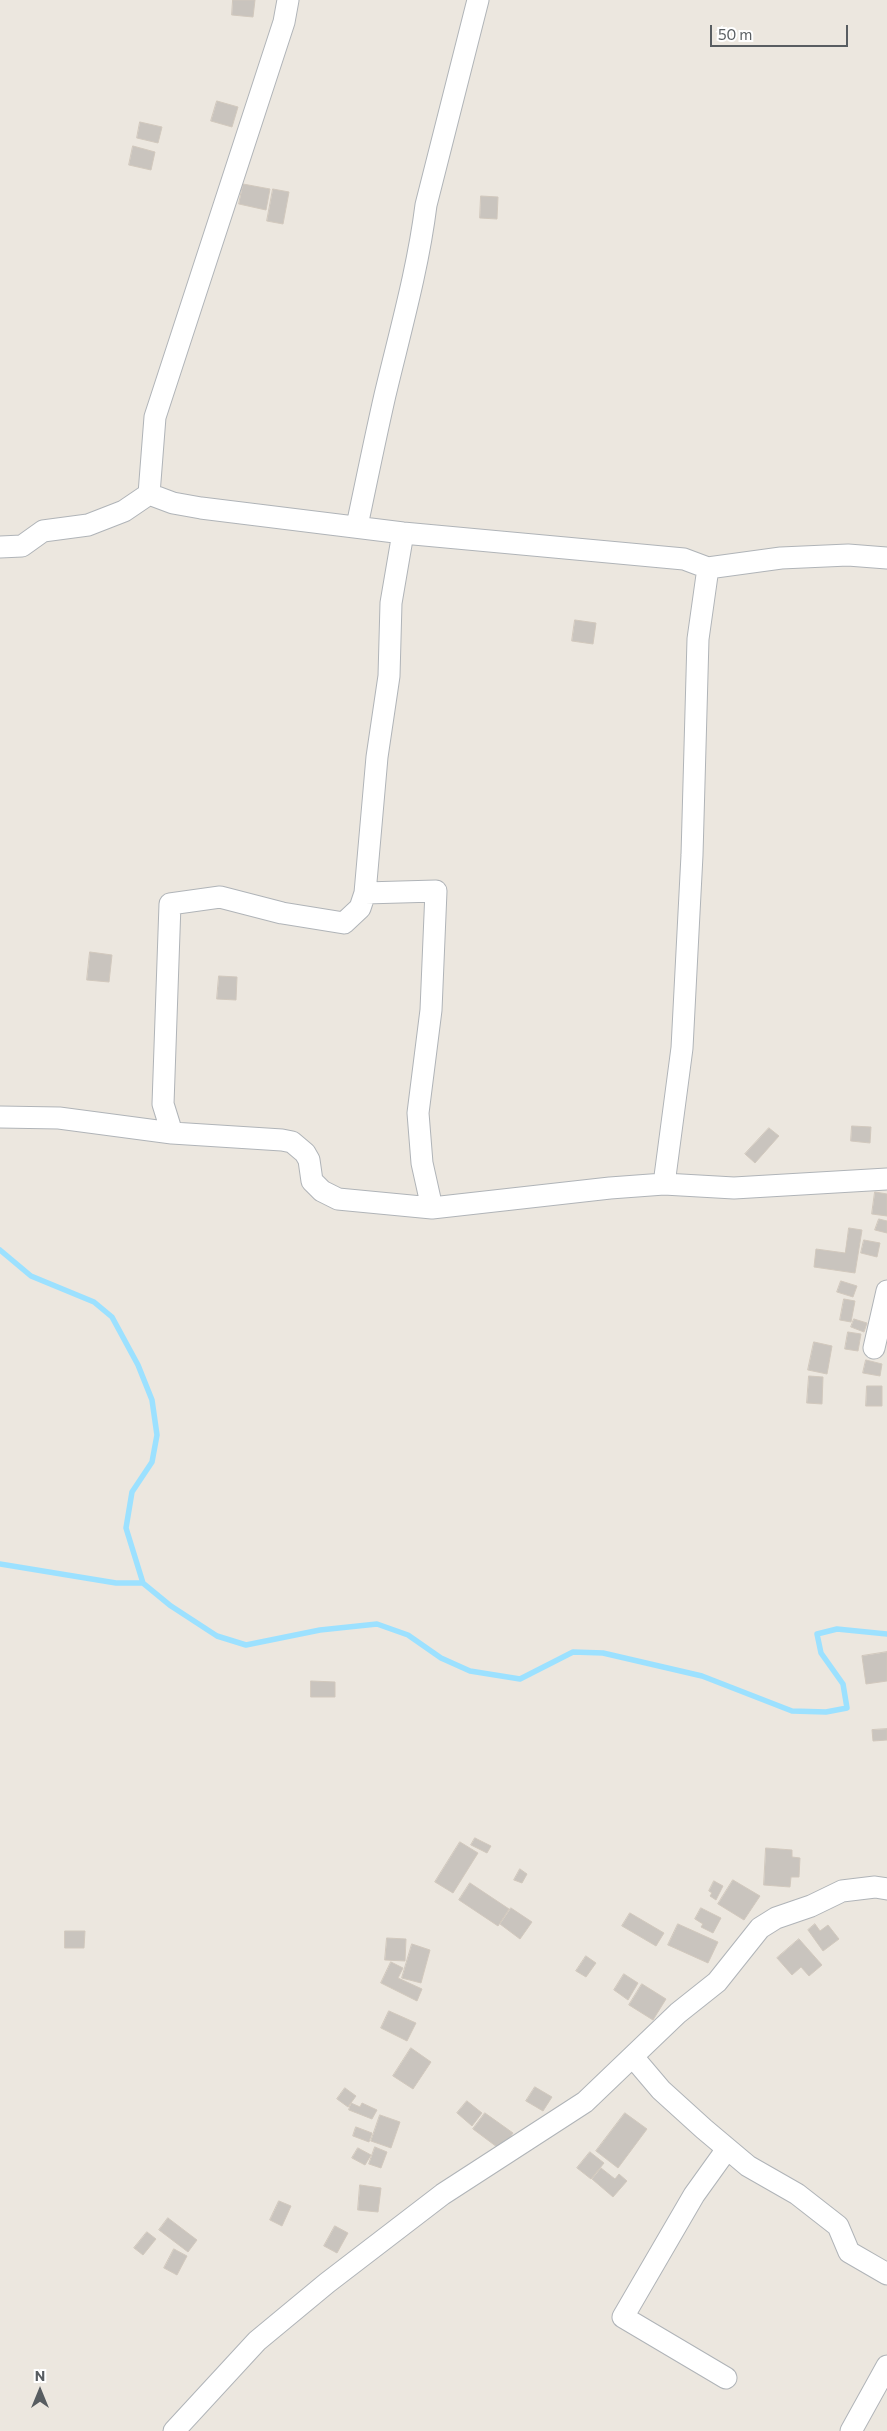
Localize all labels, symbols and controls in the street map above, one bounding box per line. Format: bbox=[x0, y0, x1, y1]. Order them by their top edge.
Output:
scale bar bbox=[712, 15, 850, 47]
text: 50 m bbox=[718, 25, 752, 43]
north arrow bbox=[15, 2366, 65, 2416]
text: N bbox=[35, 2367, 45, 2384]

